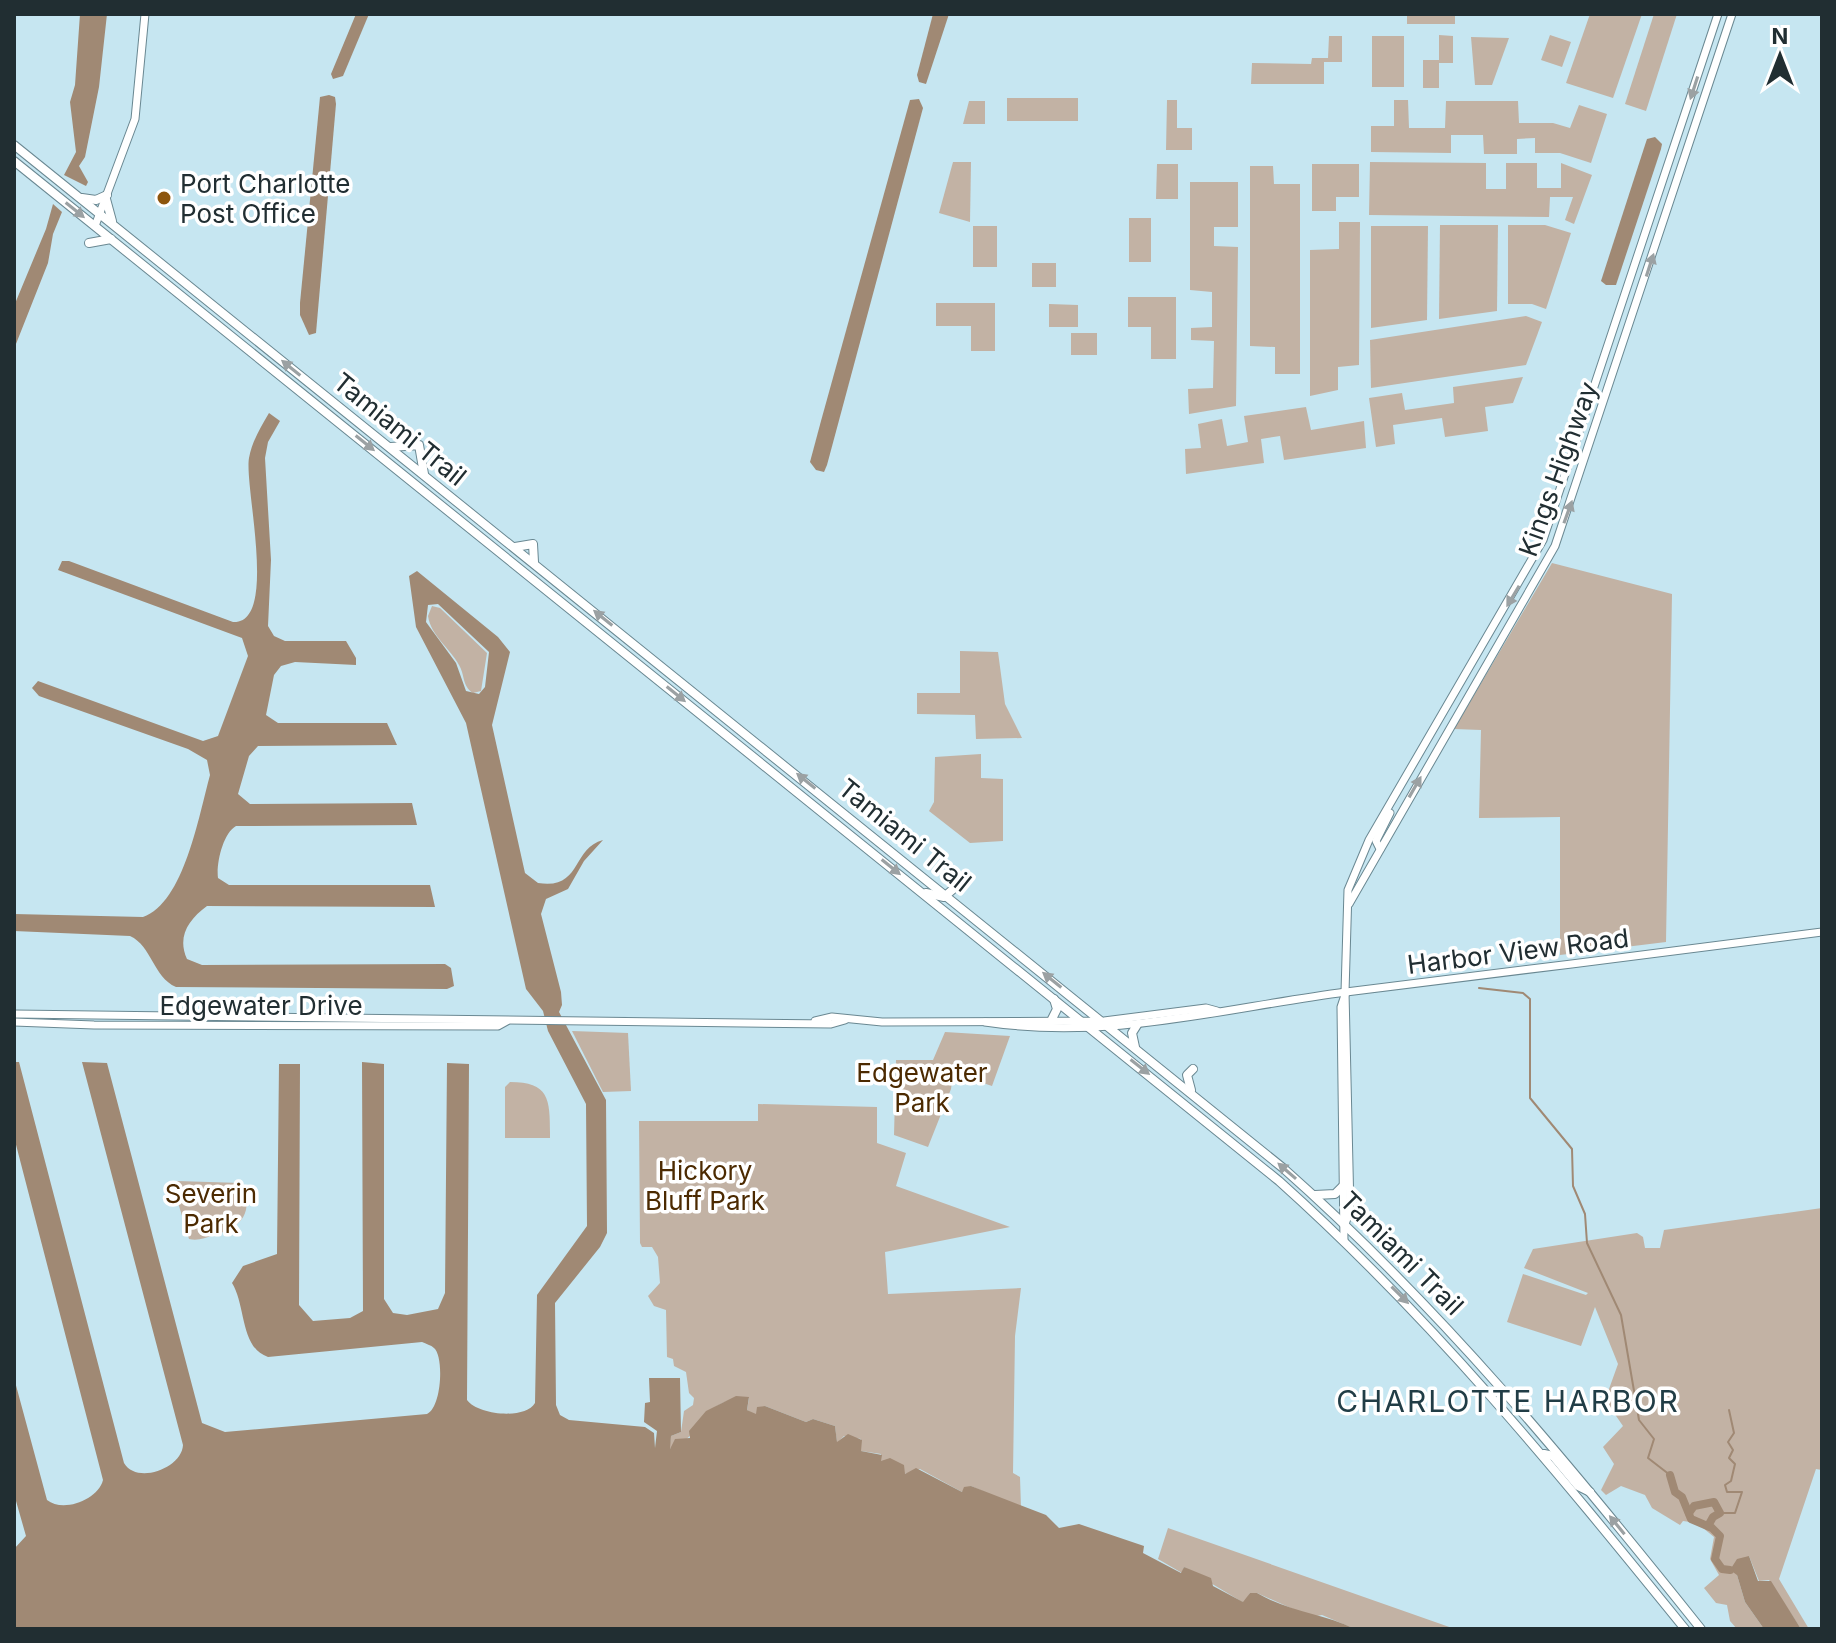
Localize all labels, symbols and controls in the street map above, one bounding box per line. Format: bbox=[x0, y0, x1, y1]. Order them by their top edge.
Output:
north arrow bbox=[1740, 16, 1820, 96]
text: N bbox=[1772, 23, 1788, 49]
one-way arrow bbox=[1687, 76, 1699, 100]
place label: Port Charlotte Post Office bbox=[180, 168, 350, 229]
marker: Port Charlotte Post Office bbox=[155, 189, 173, 207]
one-way arrow bbox=[65, 201, 85, 218]
one-way arrow bbox=[1644, 252, 1656, 276]
one-way arrow bbox=[281, 360, 301, 377]
street label: Tamiami Trail bbox=[327, 366, 473, 492]
street label: Kings Highway bbox=[1512, 377, 1604, 561]
one-way arrow bbox=[355, 435, 375, 451]
one-way arrow bbox=[1562, 499, 1575, 523]
one-way arrow bbox=[1506, 585, 1520, 607]
one-way arrow bbox=[593, 611, 613, 627]
one-way arrow bbox=[666, 685, 686, 702]
street label: Tamiami Trail bbox=[832, 772, 978, 898]
one-way arrow bbox=[796, 774, 816, 790]
one-way arrow bbox=[1408, 776, 1422, 799]
one-way arrow bbox=[881, 858, 901, 875]
street label: Harbor View Road bbox=[1405, 922, 1631, 980]
one-way arrow bbox=[1042, 972, 1062, 988]
street label: Edgewater Drive bbox=[159, 990, 363, 1021]
park label: Edgewater Park bbox=[856, 1057, 988, 1118]
one-way arrow bbox=[1130, 1059, 1150, 1075]
park label: Hickory Bluff Park bbox=[645, 1155, 765, 1216]
one-way arrow bbox=[1277, 1163, 1297, 1181]
park label: Severin Park bbox=[165, 1178, 257, 1239]
street label: Tamiami Trail bbox=[1334, 1185, 1470, 1321]
one-way arrow bbox=[1390, 1285, 1409, 1304]
district label: CHARLOTTE HARBOR bbox=[1336, 1383, 1680, 1419]
one-way arrow bbox=[1609, 1515, 1626, 1535]

